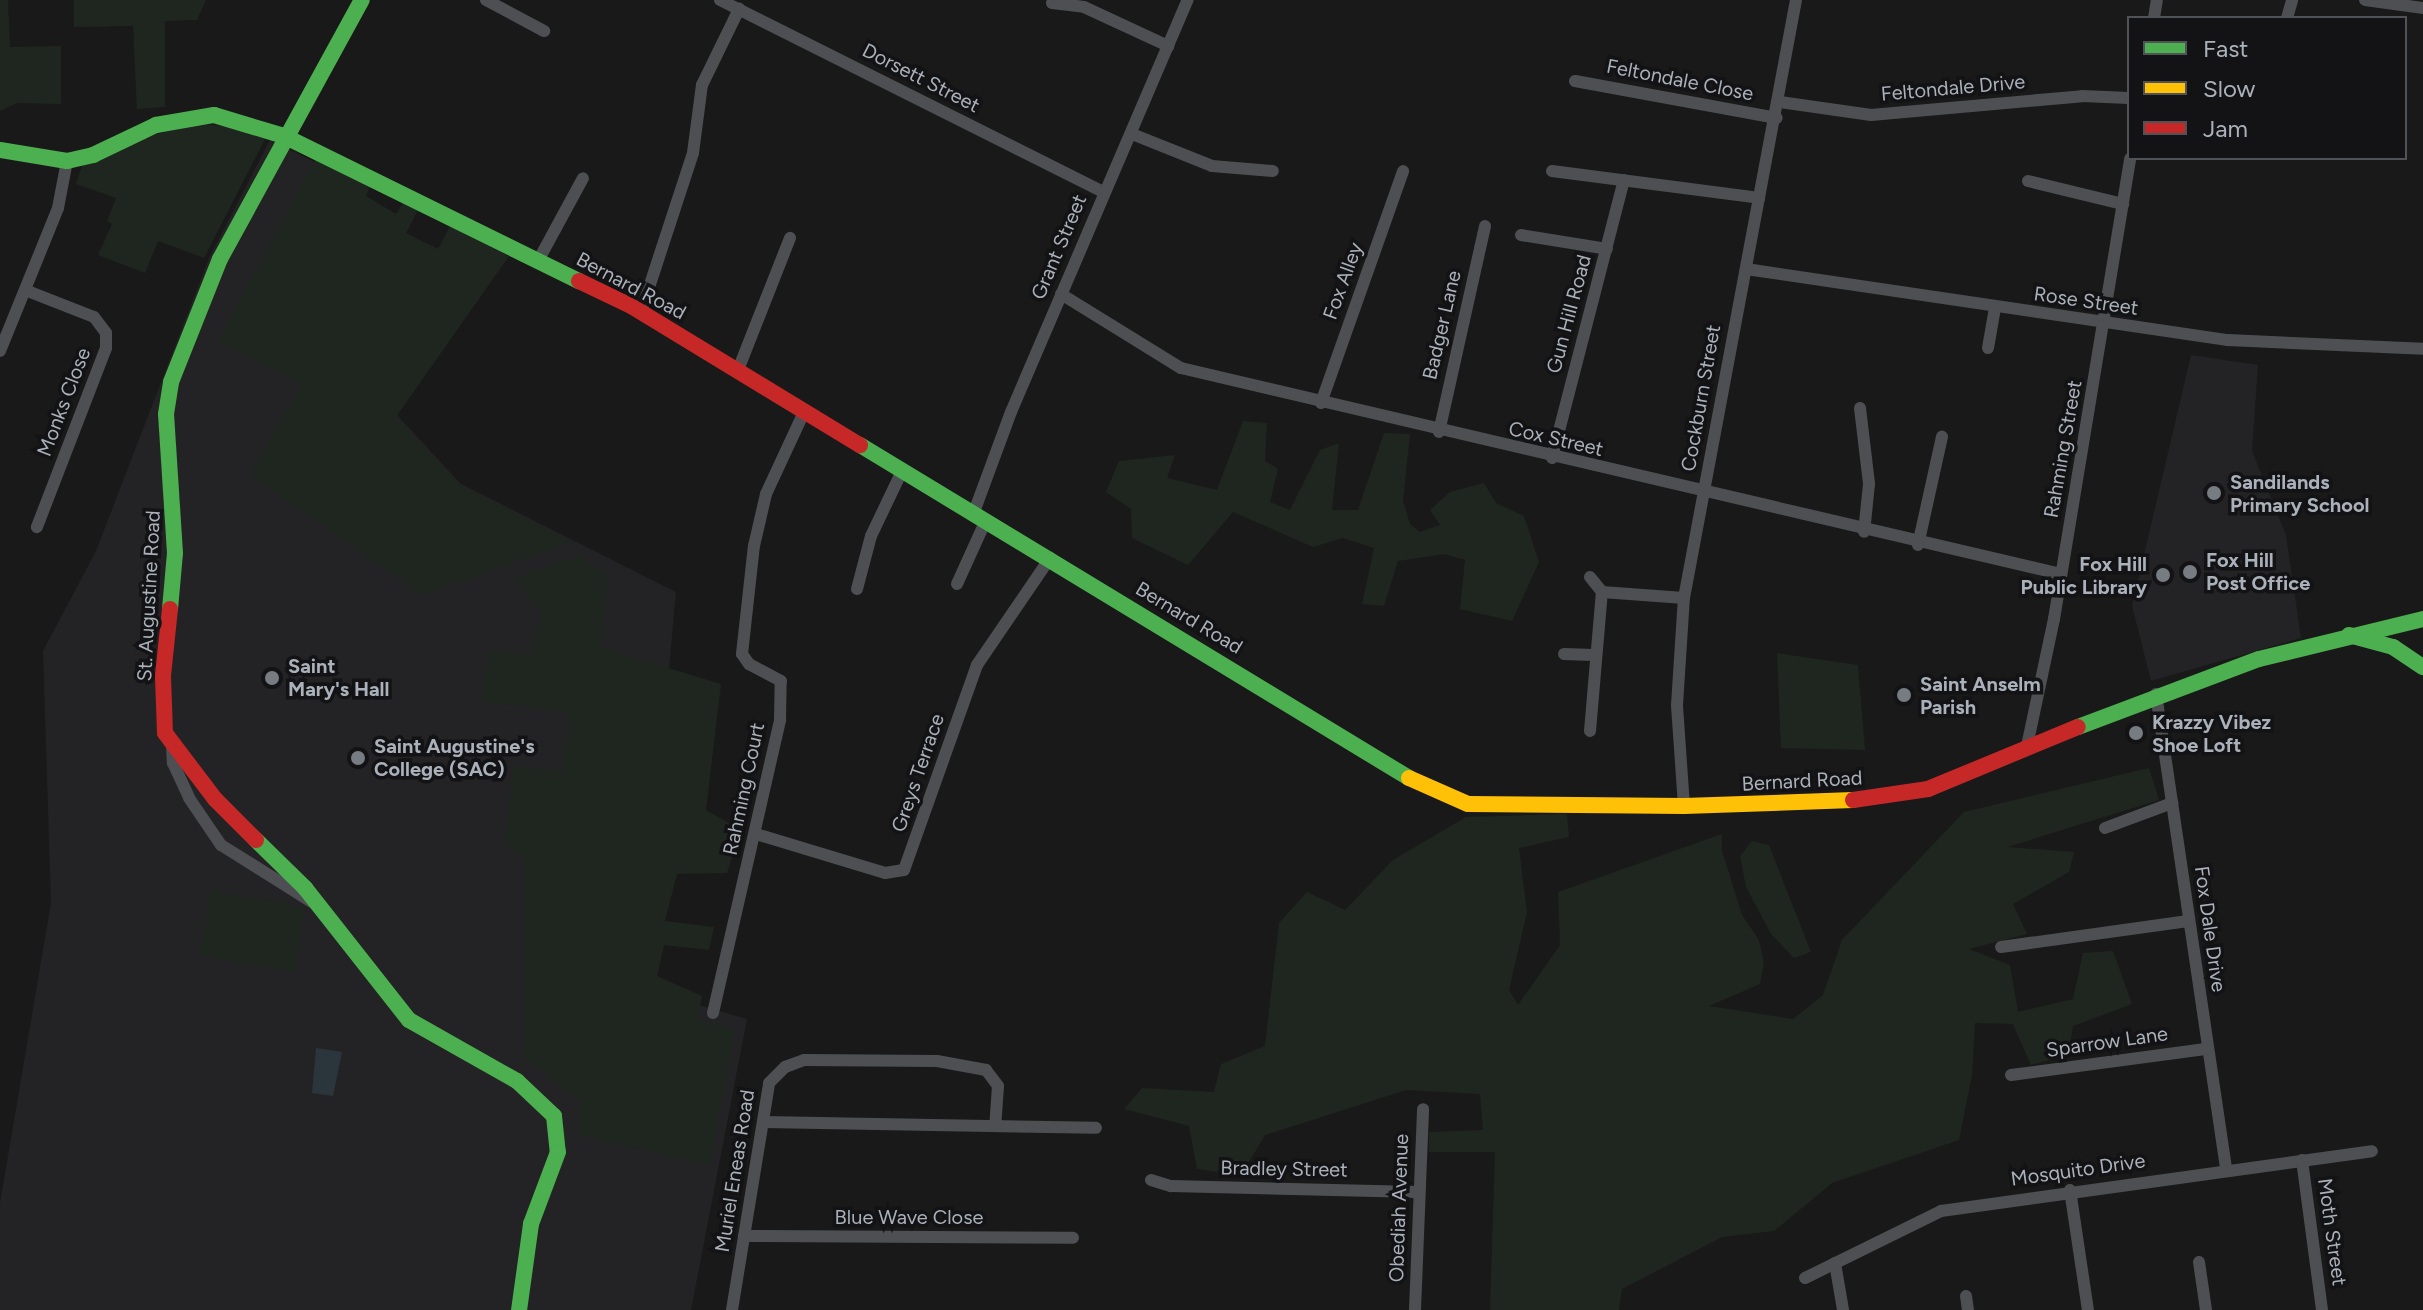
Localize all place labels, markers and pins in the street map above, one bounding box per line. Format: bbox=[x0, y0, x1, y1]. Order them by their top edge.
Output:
place label: Sandilands Primary School bbox=[2230, 470, 2369, 517]
marker: Sandilands Primary School bbox=[2205, 484, 2223, 502]
place label: Fox Hill Post Office bbox=[2206, 548, 2310, 595]
place label: Fox Hill Public Library bbox=[2021, 552, 2147, 599]
marker: Fox Hill Post Office bbox=[2181, 563, 2199, 581]
marker: Fox Hill Public Library bbox=[2154, 566, 2172, 584]
place label: Saint Mary's Hall bbox=[288, 654, 389, 701]
marker: Saint Mary's Hall bbox=[263, 669, 281, 687]
place label: Saint Anselm Parish bbox=[1920, 672, 2041, 719]
marker: Saint Anselm Parish bbox=[1895, 686, 1913, 704]
place label: Krazzy Vibez Shoe Loft bbox=[2152, 710, 2271, 757]
marker: Krazzy Vibez Shoe Loft bbox=[2127, 724, 2145, 742]
place label: Saint Augustine's College (SAC) bbox=[374, 734, 534, 781]
marker: Saint Augustine's College (SAC) bbox=[349, 749, 367, 767]

